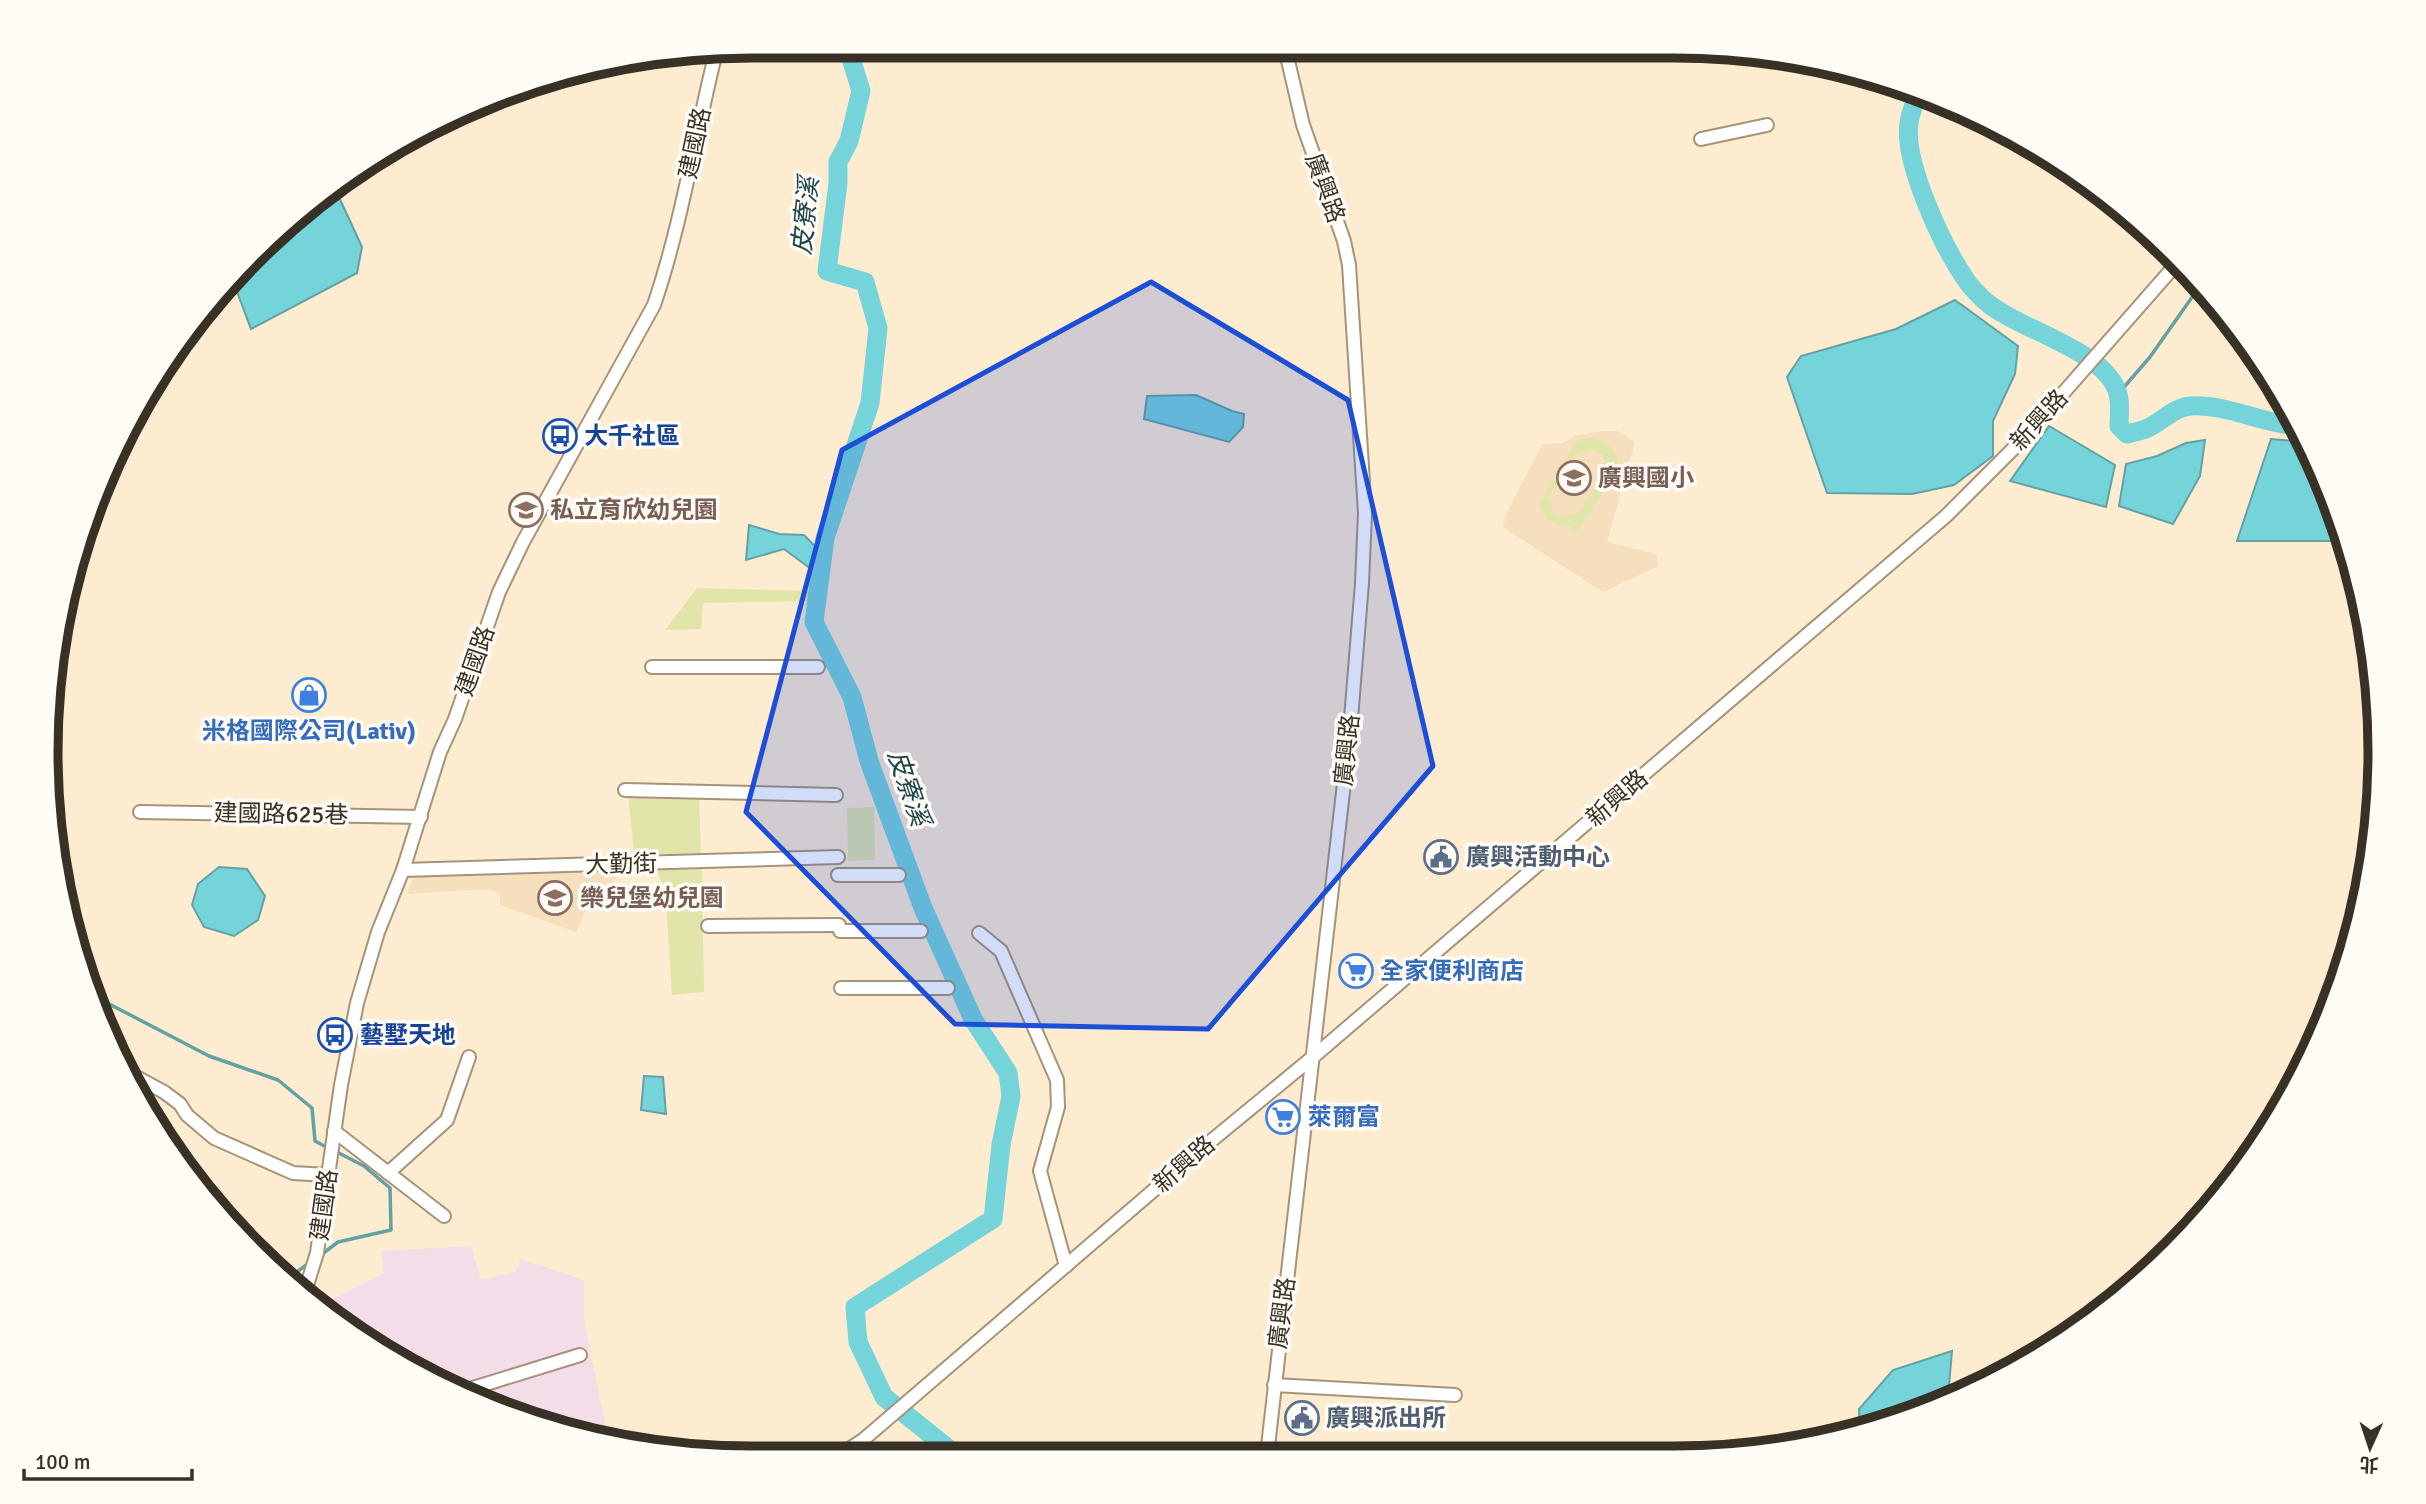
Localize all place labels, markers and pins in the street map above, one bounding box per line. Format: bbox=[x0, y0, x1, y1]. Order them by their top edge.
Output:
bus stop icon: 大千社區 bbox=[541, 417, 579, 455]
place label: 大千社區 bbox=[584, 421, 680, 451]
school or university icon: 廣興國小 bbox=[1555, 459, 1593, 497]
place label: 廣興國小 bbox=[1598, 463, 1694, 493]
school or university icon: 私立育欣幼兒園 bbox=[507, 491, 545, 529]
place label: 私立育欣幼兒園 bbox=[550, 495, 718, 525]
shop icon: 米格國際公司(Lativ) bbox=[290, 676, 328, 714]
place label: 米格國際公司(Lativ) bbox=[202, 716, 416, 746]
public building icon: 廣興活動中心 bbox=[1422, 838, 1460, 876]
place label: 廣興活動中心 bbox=[1466, 842, 1610, 872]
school or university icon: 樂兒堡幼兒園 bbox=[536, 879, 574, 917]
place label: 樂兒堡幼兒園 bbox=[580, 883, 724, 913]
supermarket icon: 全家便利商店 bbox=[1337, 952, 1375, 990]
place label: 全家便利商店 bbox=[1380, 956, 1524, 986]
bus stop icon: 藝墅天地 bbox=[316, 1016, 354, 1054]
place label: 藝墅天地 bbox=[360, 1020, 456, 1050]
supermarket icon: 萊爾富 bbox=[1264, 1098, 1302, 1136]
place label: 萊爾富 bbox=[1308, 1102, 1380, 1132]
public building icon: 廣興派出所 bbox=[1283, 1399, 1321, 1437]
place label: 廣興派出所 bbox=[1326, 1403, 1446, 1433]

